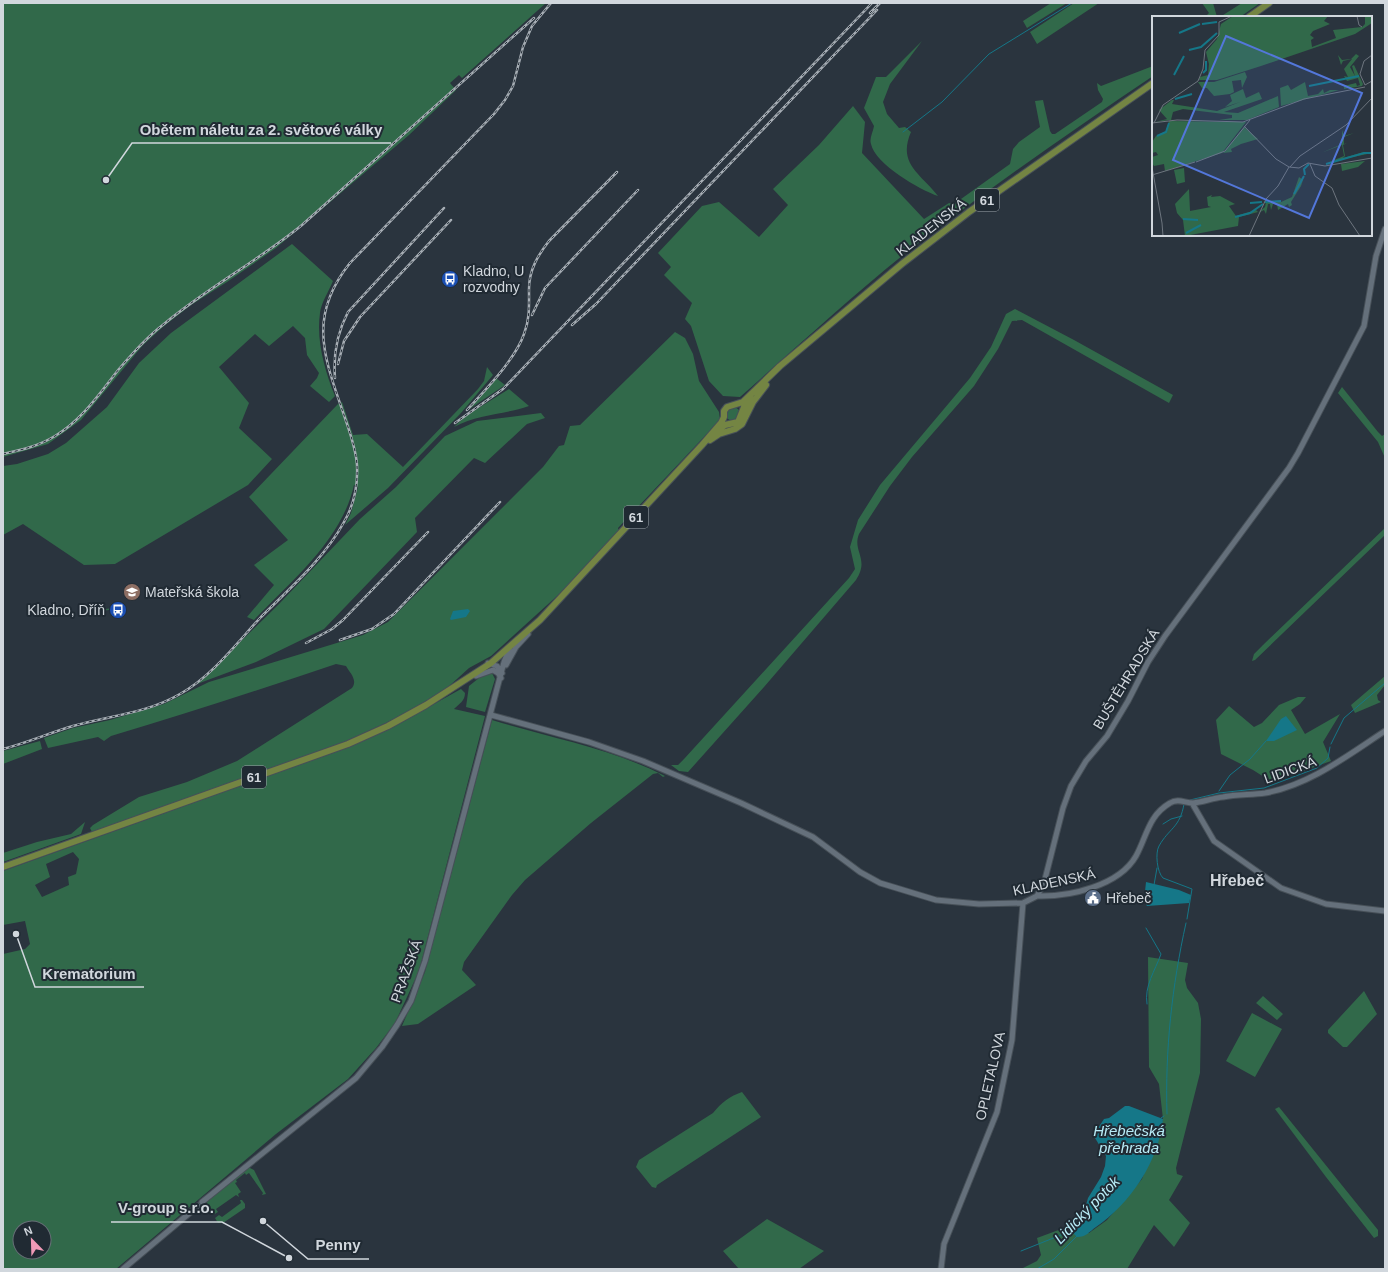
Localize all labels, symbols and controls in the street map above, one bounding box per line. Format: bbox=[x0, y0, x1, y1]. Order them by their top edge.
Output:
inset map bbox=[1152, 16, 1372, 236]
callout: Obětem náletu za 2. světové války bbox=[132, 116, 391, 143]
text: Obětem náletu za 2. světové války bbox=[140, 121, 383, 138]
road number: 61 bbox=[975, 189, 999, 211]
street label: KLADENSKÁ bbox=[893, 194, 970, 259]
place label: Kladno, U rozvodny bbox=[463, 263, 524, 295]
bus stop icon: Kladno, U rozvodny bbox=[440, 269, 460, 289]
road number: 61 bbox=[624, 506, 648, 528]
school or university icon: Mateřská škola bbox=[122, 582, 142, 602]
place label: Mateřská škola bbox=[145, 584, 239, 600]
bus stop icon: Kladno, Dříň bbox=[108, 600, 128, 620]
place label: Kladno, Dříň bbox=[27, 602, 105, 618]
street label: BUŠTĚHRADSKÁ bbox=[1090, 625, 1163, 732]
street label: LIDICKÁ bbox=[1262, 753, 1319, 787]
road number: 61 bbox=[242, 766, 266, 788]
street label: KLADENSKÁ bbox=[1011, 865, 1097, 899]
district label: Hřebeč bbox=[1210, 872, 1264, 889]
public building icon: Hřebeč bbox=[1083, 888, 1103, 908]
place label: Hřebeč bbox=[1106, 890, 1151, 906]
street label: PRAŽSKÁ bbox=[387, 937, 425, 1004]
callout: Krematorium bbox=[35, 960, 144, 987]
text: Krematorium bbox=[42, 965, 136, 982]
street label: OPLETALOVA bbox=[972, 1029, 1008, 1122]
water label: Hřebečská přehrada bbox=[1093, 1122, 1165, 1156]
water label: Lidický potok bbox=[1050, 1171, 1124, 1247]
callout: V-group s.r.o. bbox=[111, 1195, 222, 1222]
text: V-group s.r.o. bbox=[118, 1199, 214, 1216]
north arrow bbox=[12, 1220, 52, 1260]
text: N bbox=[22, 1224, 34, 1238]
callout: Penny bbox=[308, 1232, 369, 1259]
text: Penny bbox=[315, 1236, 361, 1253]

